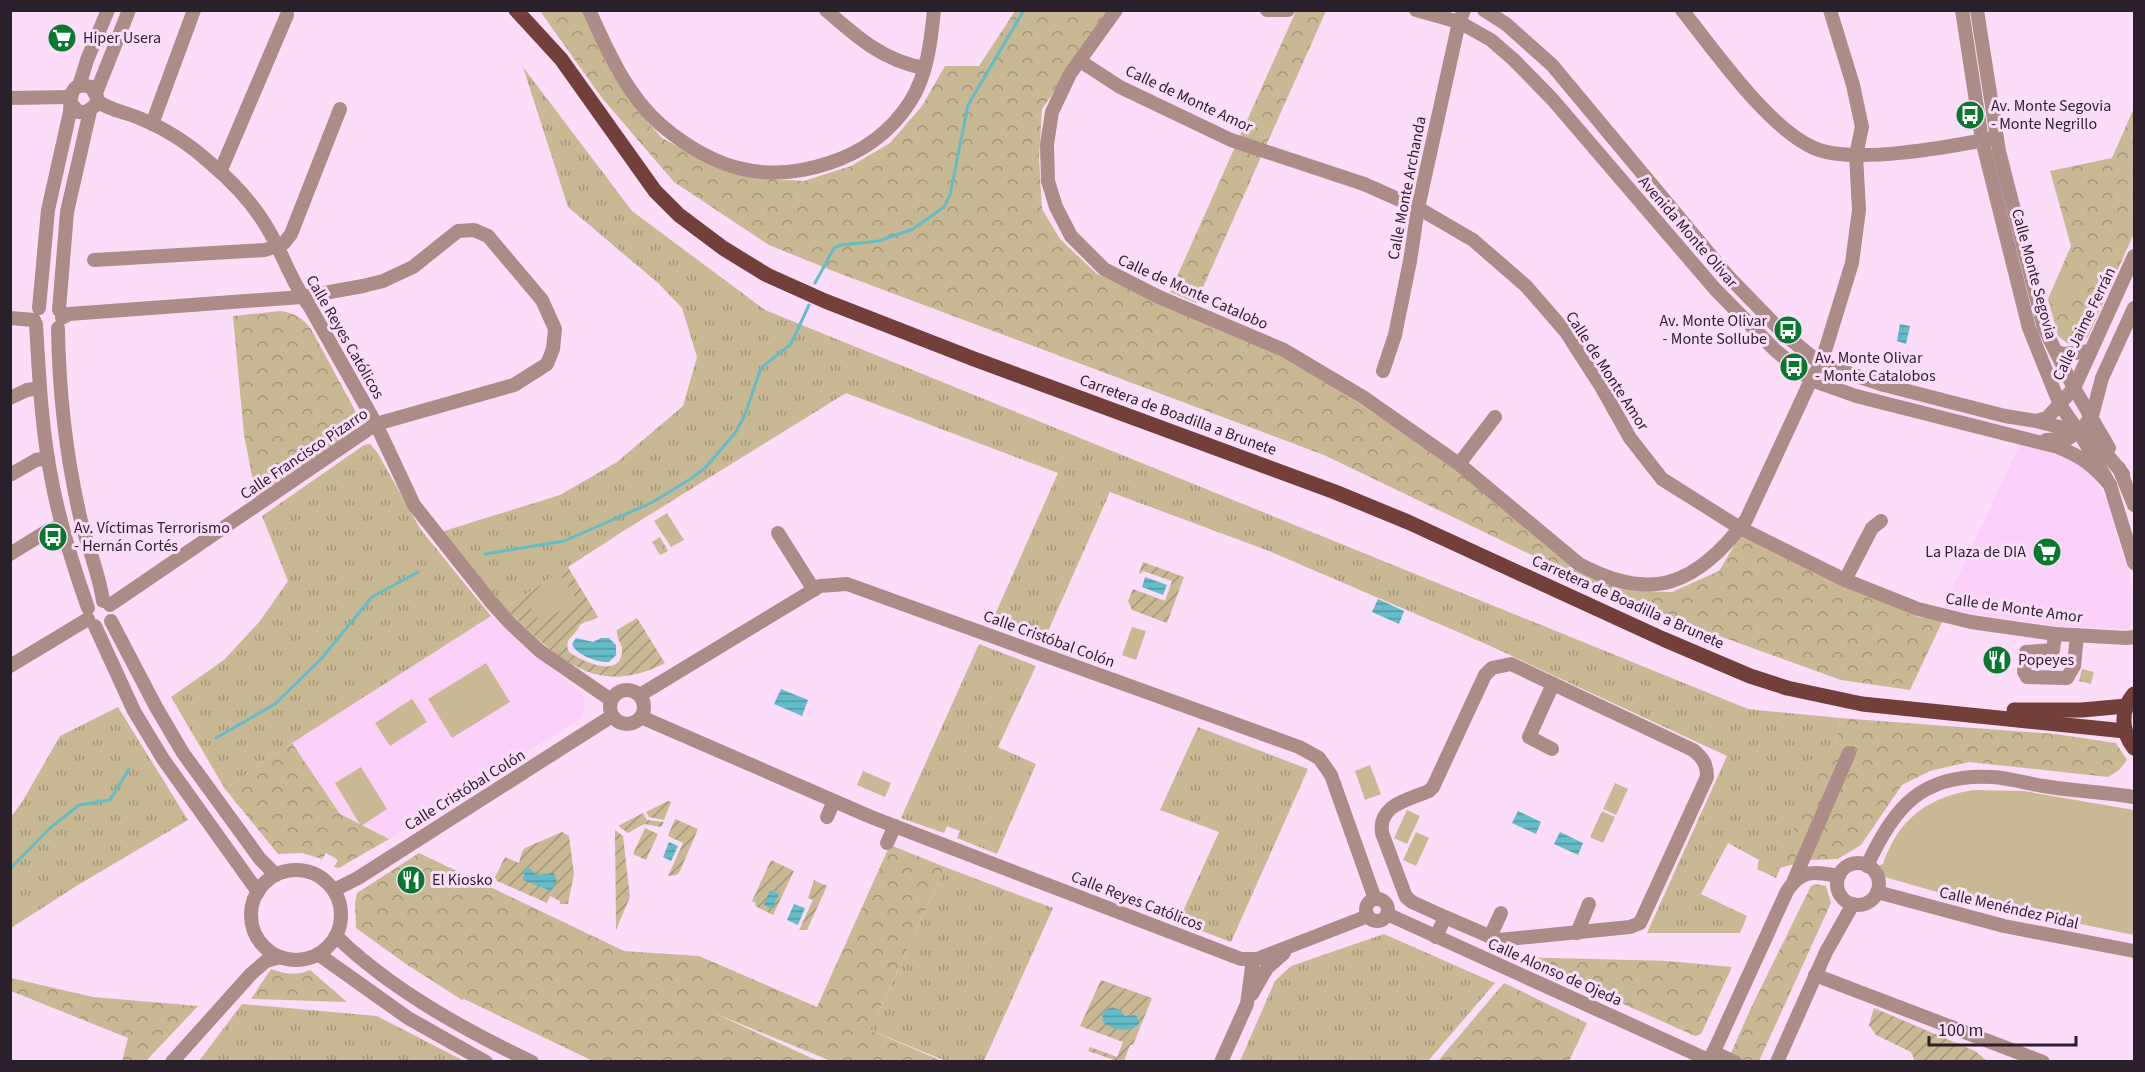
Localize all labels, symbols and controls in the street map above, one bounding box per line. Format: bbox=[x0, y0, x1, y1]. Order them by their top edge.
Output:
supermarket icon: Hiper Usera bbox=[46, 22, 78, 54]
place label: Hiper Usera bbox=[83, 27, 161, 49]
street label: Calle de Monte Amor bbox=[1122, 60, 1257, 138]
place label: Av. Monte Segovia - Monte Negrillo bbox=[1991, 95, 2111, 135]
bus stop icon: Av. Monte Segovia - Monte Negrillo bbox=[1954, 99, 1986, 131]
street label: Calle Monte Archanda bbox=[1382, 114, 1432, 262]
street label: Avenida Monte Olivar bbox=[1633, 171, 1743, 293]
street label: Calle Monte Segovia bbox=[2006, 206, 2062, 342]
street label: Calle de Monte Catalobo bbox=[1114, 249, 1272, 335]
street label: Calle Jaime Ferrán bbox=[2047, 264, 2121, 384]
street label: Calle Reyes Católicos bbox=[301, 271, 390, 403]
street label: Calle de Monte Amor bbox=[1560, 307, 1654, 435]
place label: Av. Monte Olivar - Monte Sollube bbox=[1660, 310, 1767, 350]
bus stop icon: Av. Monte Olivar - Monte Sollube bbox=[1772, 314, 1804, 346]
place label: Av. Monte Olivar - Monte Catalobos bbox=[1815, 347, 1936, 387]
bus stop icon: Av. Monte Olivar - Monte Catalobos bbox=[1778, 351, 1810, 383]
street label: Carretera de Boadilla a Brunete bbox=[1076, 369, 1280, 461]
street label: Calle Francisco Pizarro bbox=[236, 403, 372, 505]
place label: Av. Víctimas Terrorismo - Hernán Cortés bbox=[74, 517, 230, 557]
bus stop icon: Av. Víctimas Terrorismo - Hernán Cortés bbox=[37, 521, 69, 553]
supermarket icon: La Plaza de DIA bbox=[2031, 536, 2063, 568]
place label: La Plaza de DIA bbox=[1925, 541, 2026, 563]
street label: Carretera de Boadilla a Brunete bbox=[1528, 550, 1728, 654]
street label: Calle de Monte Amor bbox=[1944, 587, 2084, 629]
street label: Calle Cristóbal Colón bbox=[980, 605, 1118, 673]
restaurant icon: Popeyes bbox=[1981, 644, 2013, 676]
place label: Popeyes bbox=[2018, 649, 2075, 671]
street label: Calle Cristóbal Colón bbox=[400, 744, 530, 836]
restaurant icon: El Kiosko bbox=[395, 864, 427, 896]
street label: Calle Reyes Católicos bbox=[1068, 866, 1207, 936]
place label: El Kiosko bbox=[432, 869, 493, 891]
street label: Calle Menéndez Pidal bbox=[1937, 881, 2081, 935]
street label: Calle Alonso de Ojeda bbox=[1484, 933, 1626, 1011]
scale bar bbox=[1929, 1009, 2076, 1047]
text: 100 m bbox=[1938, 1018, 1983, 1043]

